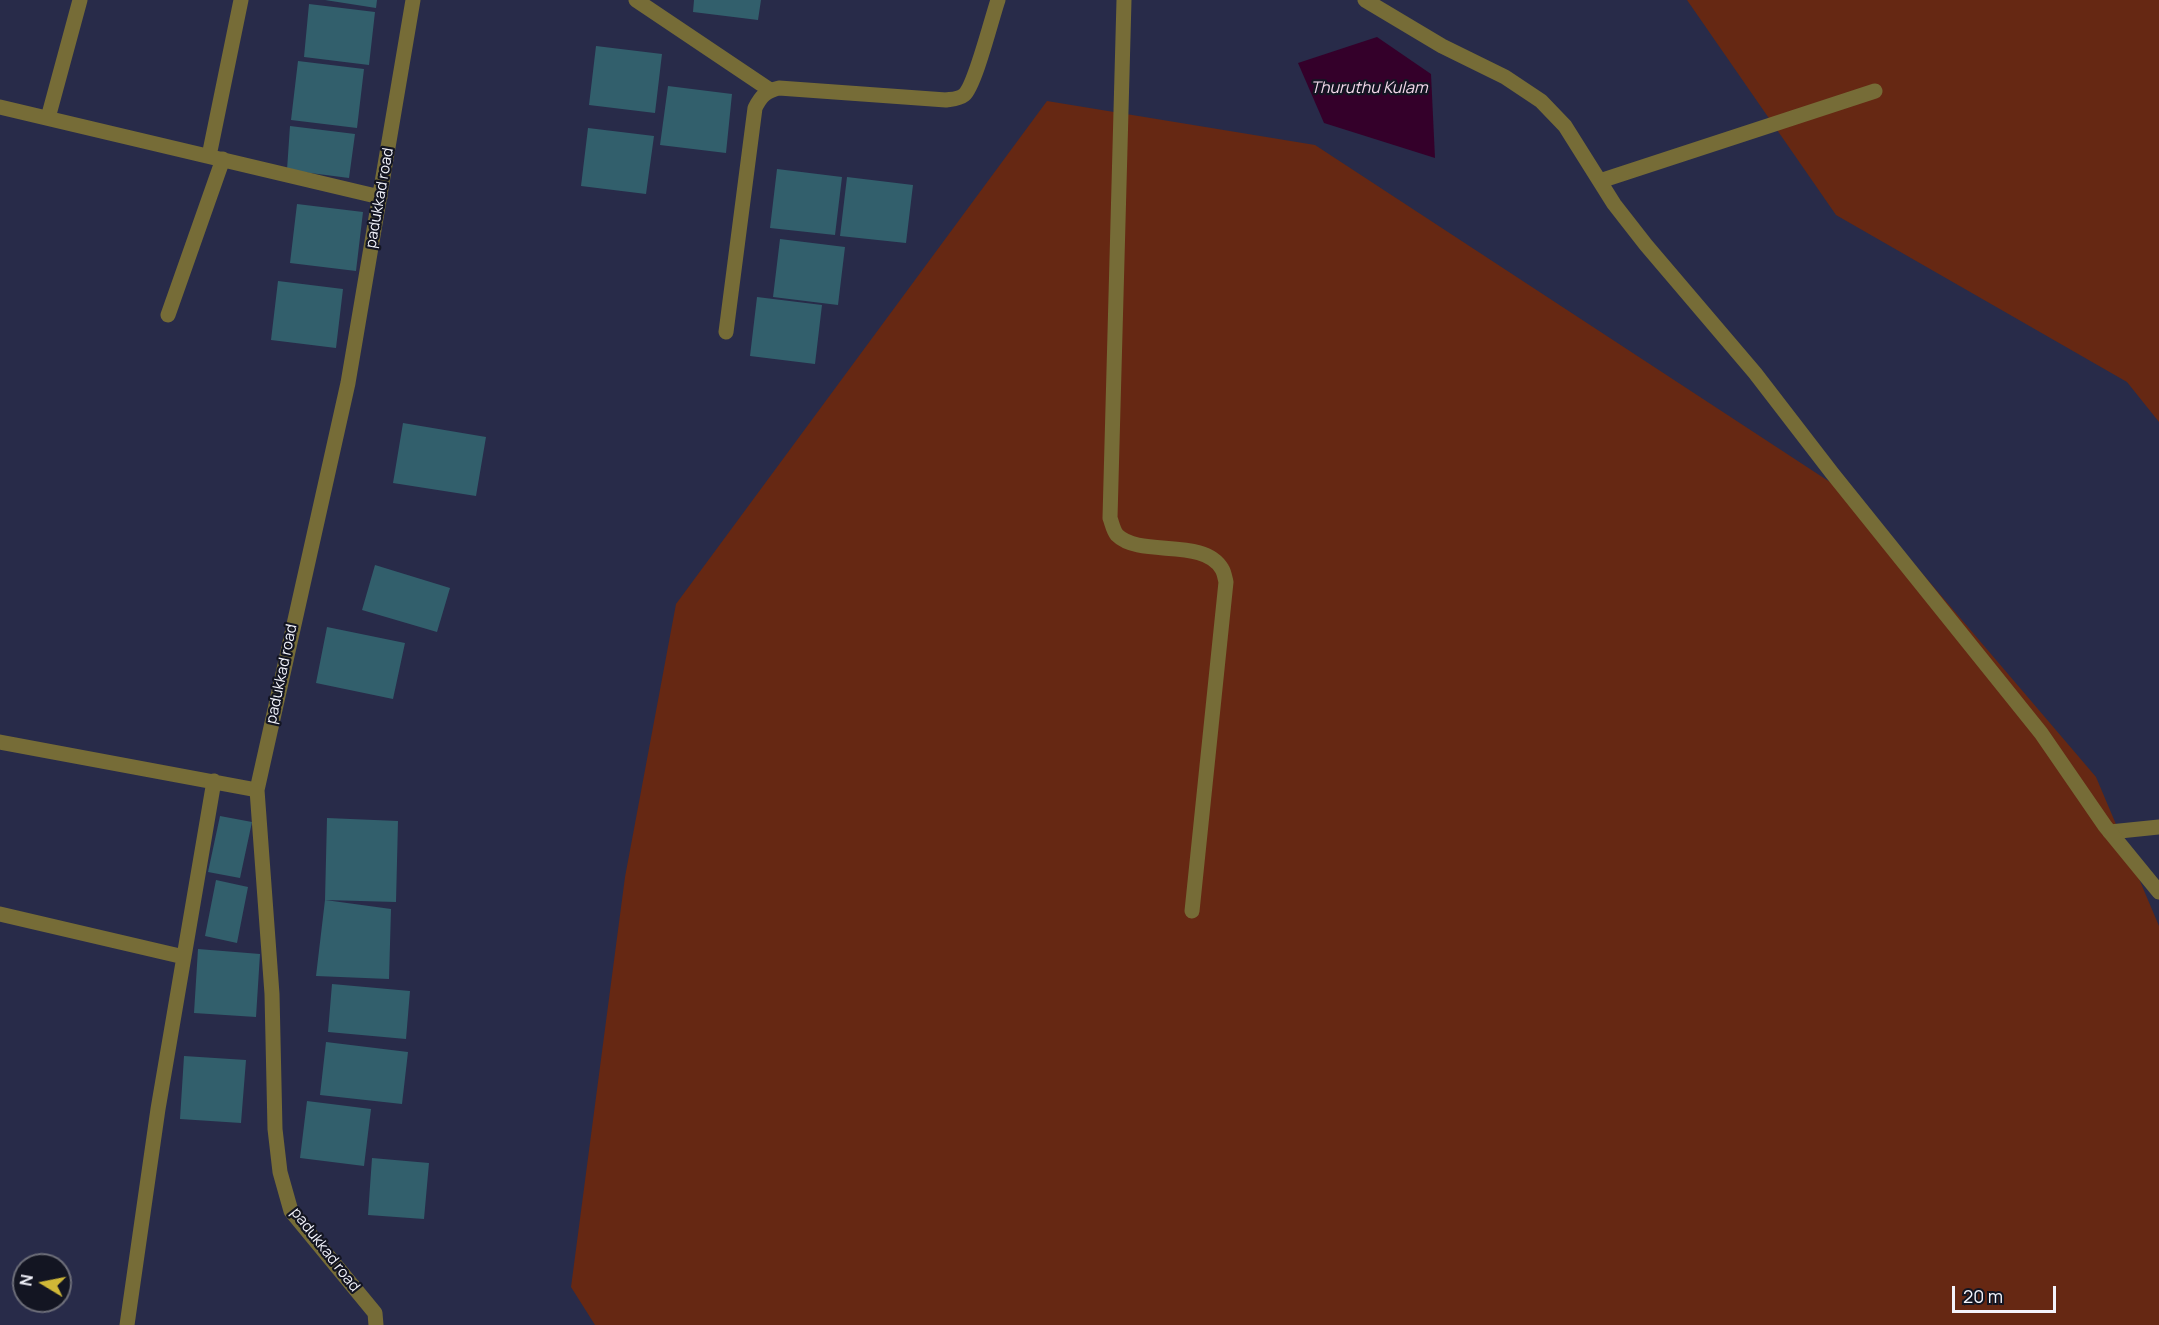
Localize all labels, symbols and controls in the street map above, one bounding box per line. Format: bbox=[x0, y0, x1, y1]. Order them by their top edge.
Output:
water label: Thuruthu Kulam bbox=[1310, 79, 1428, 99]
street label: padukkad road bbox=[362, 146, 398, 250]
street label: padukkad road bbox=[263, 623, 301, 725]
street label: padukkad road bbox=[287, 1204, 363, 1296]
north arrow bbox=[12, 1253, 72, 1313]
text: N bbox=[14, 1273, 38, 1288]
scale bar bbox=[1955, 1274, 2058, 1312]
text: 20 m bbox=[1963, 1284, 2003, 1308]

